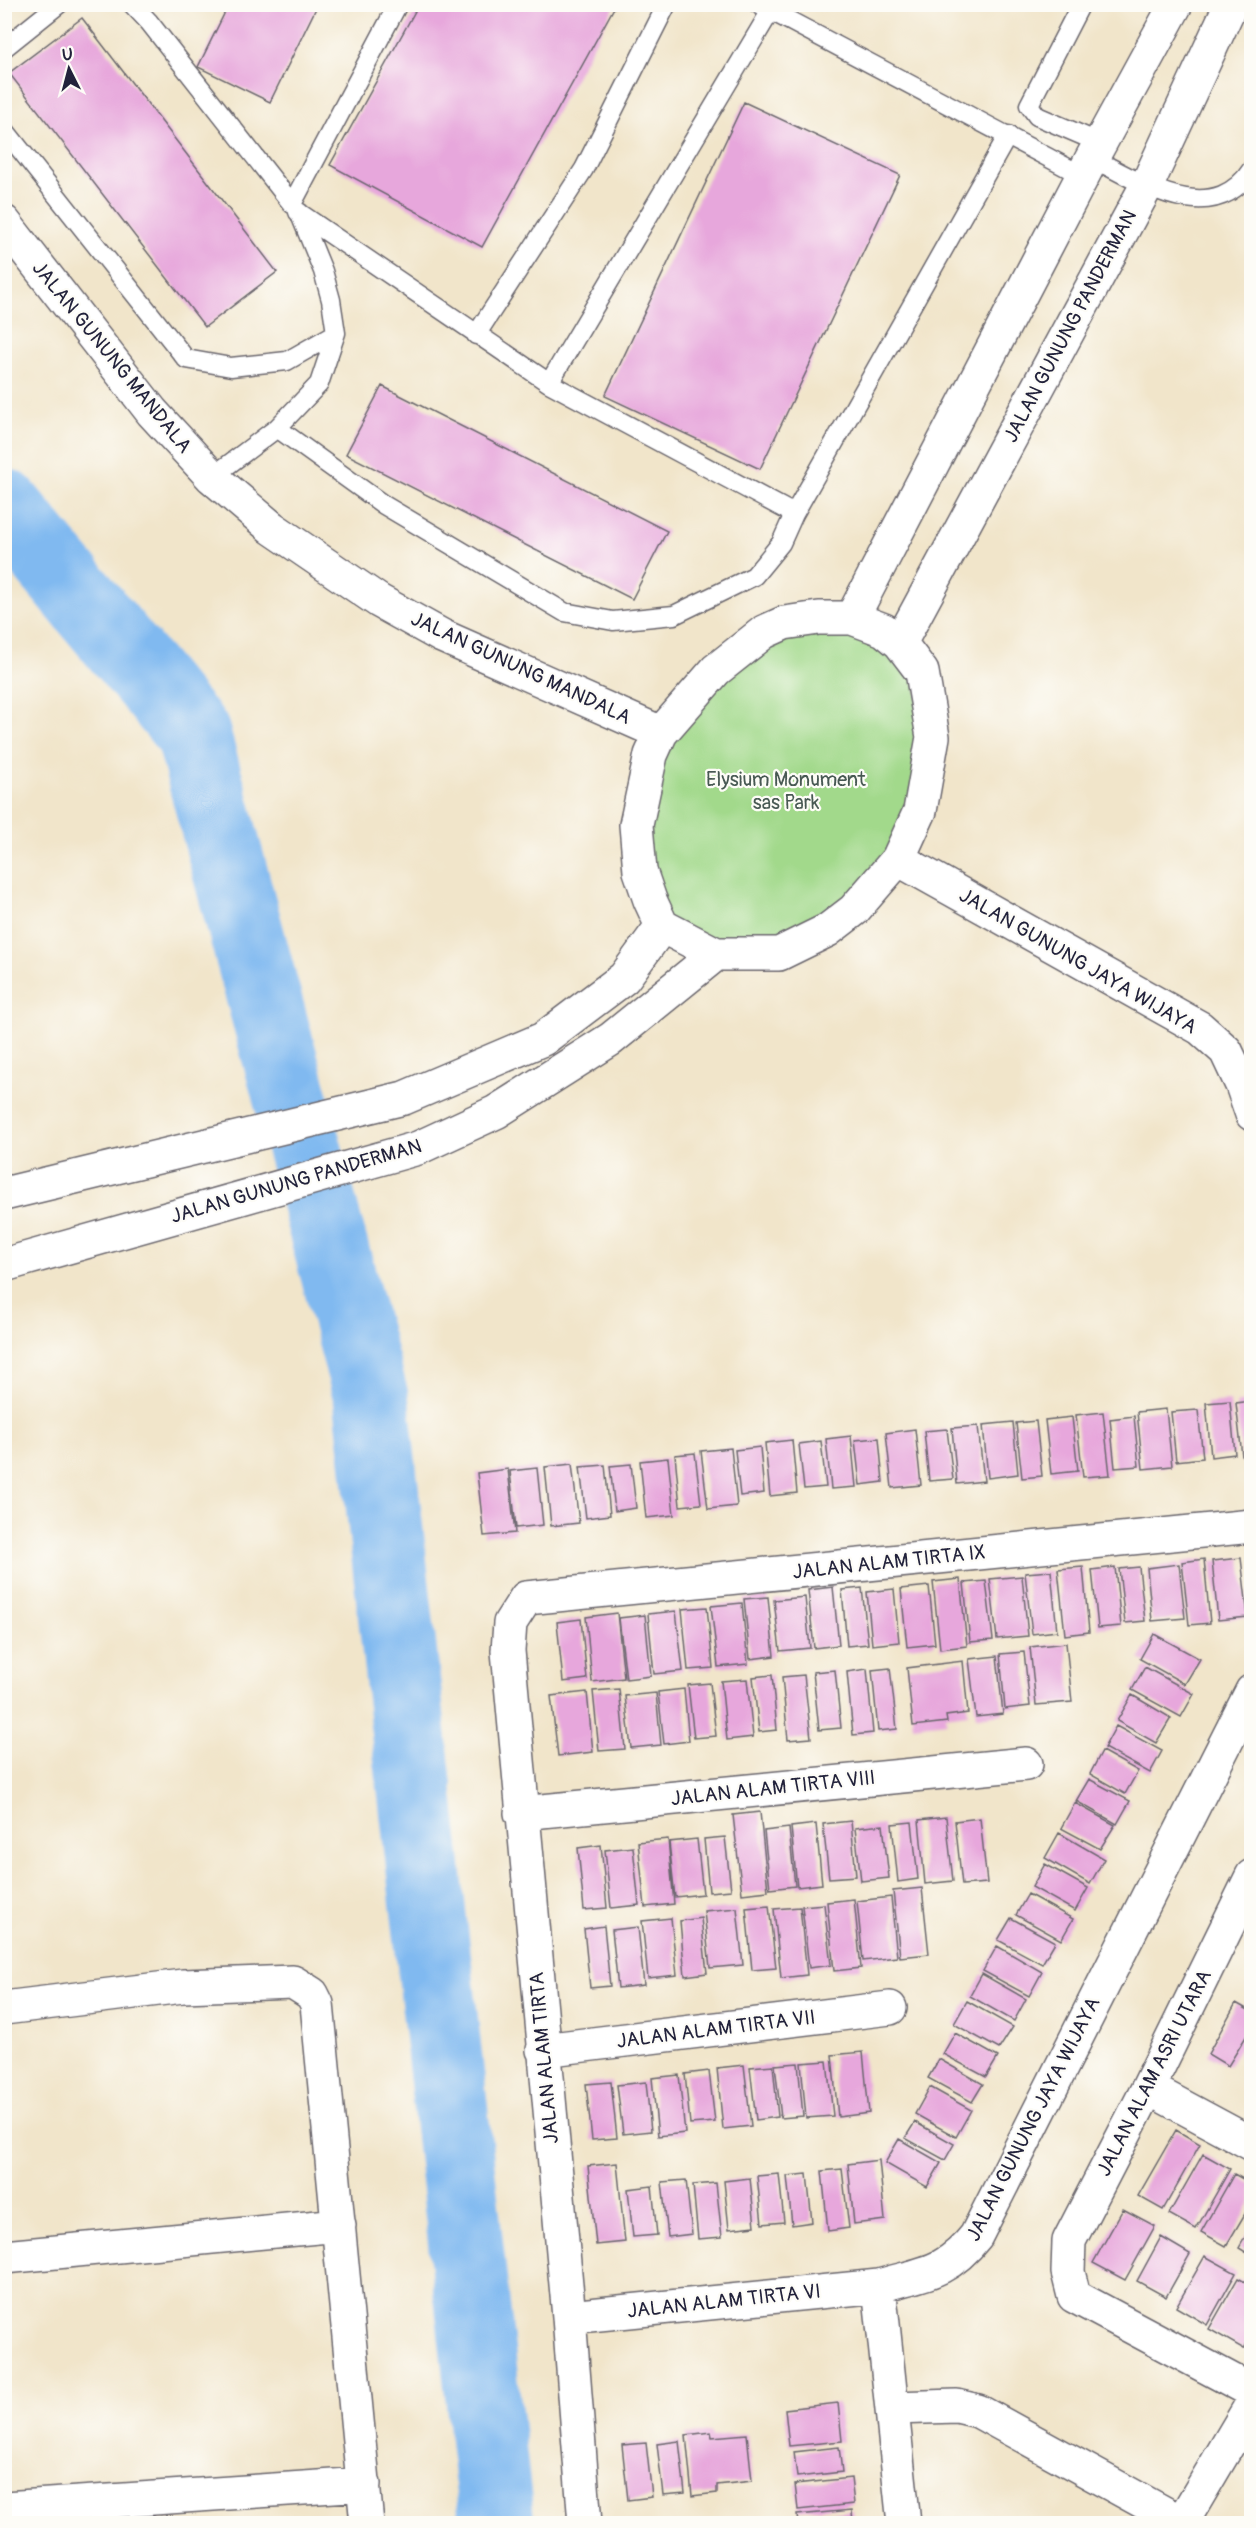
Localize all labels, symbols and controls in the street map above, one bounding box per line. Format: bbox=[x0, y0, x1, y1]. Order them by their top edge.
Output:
north arrow bbox=[39, 39, 99, 99]
text: U bbox=[61, 45, 74, 66]
street label: JALAN GUNUNG PANDERMAN bbox=[998, 205, 1142, 447]
street label: JALAN GUNUNG MANDALA bbox=[27, 256, 197, 458]
street label: JALAN GUNUNG MANDALA bbox=[407, 606, 635, 730]
park label: Elysium Monument sas Park bbox=[706, 767, 867, 815]
street label: JALAN GUNUNG JAYA WIJAYA bbox=[955, 883, 1201, 1039]
street label: JALAN GUNUNG PANDERMAN bbox=[168, 1133, 424, 1229]
street label: JALAN ALAM TIRTA IX bbox=[791, 1539, 987, 1585]
street label: JALAN ALAM TIRTA VIII bbox=[669, 1765, 877, 1811]
street label: JALAN ALAM ASRI UTARA bbox=[1091, 1966, 1217, 2180]
street label: JALAN ALAM TIRTA bbox=[524, 1971, 564, 2145]
street label: JALAN GUNUNG JAYA WIJAYA bbox=[960, 1993, 1106, 2245]
street label: JALAN ALAM TIRTA VII bbox=[615, 2004, 817, 2054]
street label: JALAN ALAM TIRTA VI bbox=[626, 2278, 822, 2324]

